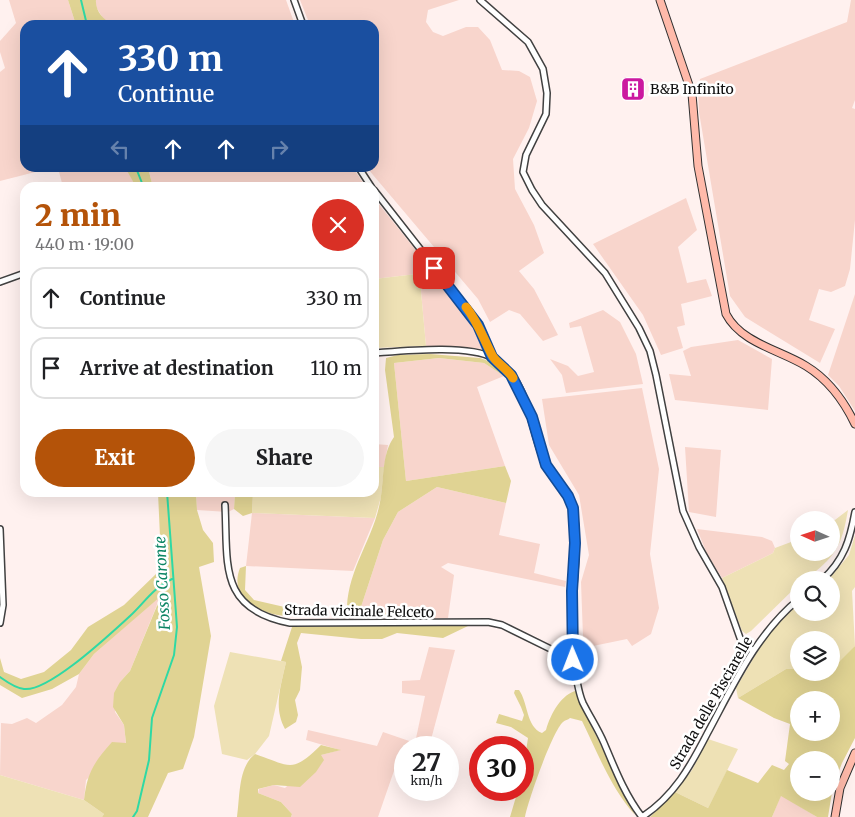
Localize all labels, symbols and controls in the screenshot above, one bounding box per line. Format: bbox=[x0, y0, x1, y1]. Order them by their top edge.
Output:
text: 330 m bbox=[118, 37, 223, 81]
icon: ahead bbox=[35, 40, 100, 105]
building icon: B&B Infinito bbox=[620, 76, 646, 102]
text: Continue bbox=[118, 80, 214, 108]
place label: B&B Infinito bbox=[650, 80, 734, 98]
icon: left bbox=[106, 135, 134, 163]
icon: ahead bbox=[159, 135, 187, 163]
icon: ahead bbox=[212, 135, 240, 163]
icon: right bbox=[265, 135, 293, 163]
text: 2 min bbox=[35, 196, 121, 234]
button: close bbox=[312, 199, 364, 251]
text: 440 m · 19:00 bbox=[35, 234, 134, 254]
pin bbox=[413, 247, 455, 289]
icon: arrive bbox=[420, 254, 448, 282]
icon: ahead bbox=[37, 284, 65, 312]
text: Continue bbox=[80, 286, 166, 310]
text: 330 m bbox=[306, 286, 362, 310]
icon: arrive bbox=[37, 354, 65, 382]
text: Arrive at destination bbox=[80, 356, 274, 380]
text: 110 m bbox=[311, 356, 362, 380]
button: Exit bbox=[35, 429, 195, 487]
button: Share bbox=[205, 429, 364, 487]
north arrow bbox=[790, 511, 840, 561]
map controls bbox=[790, 511, 840, 801]
water label: Fosso Caronte bbox=[150, 535, 174, 631]
button: search bbox=[790, 571, 840, 621]
street label: Strada vicinale Felceto bbox=[284, 601, 434, 621]
button: layers bbox=[790, 631, 840, 681]
position arrow bbox=[546, 633, 598, 685]
street label: Strada delle Pisciarelle bbox=[666, 633, 756, 773]
button: + bbox=[790, 691, 840, 741]
speed limit sign: 30 bbox=[469, 736, 534, 801]
text: 27 bbox=[412, 746, 441, 778]
button: − bbox=[790, 751, 840, 801]
text: km/h bbox=[411, 773, 442, 788]

